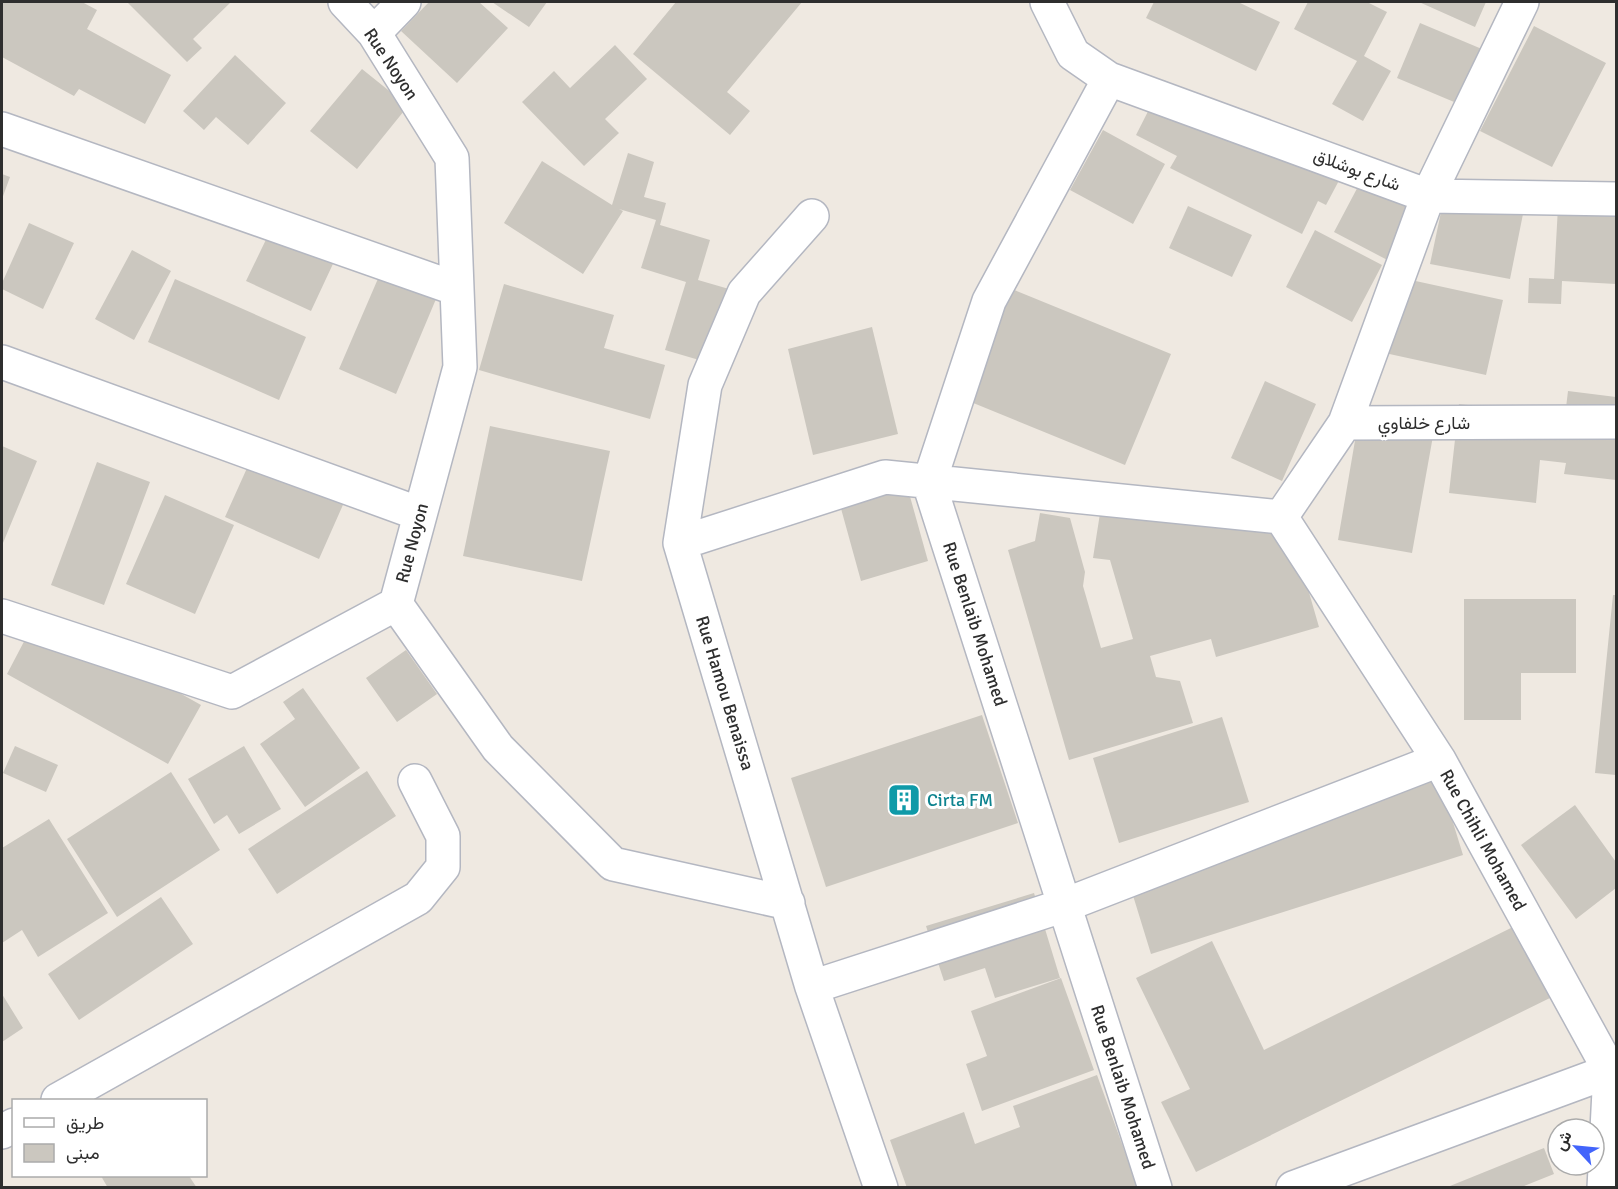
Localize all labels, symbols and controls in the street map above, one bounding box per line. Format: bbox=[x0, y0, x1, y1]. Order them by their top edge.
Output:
street label: Rue Noyon bbox=[359, 24, 423, 104]
street label: شارع بوشلاق bbox=[1310, 144, 1404, 197]
street label: شارع خلفاوي bbox=[1378, 412, 1470, 438]
street label: Rue Noyon bbox=[391, 501, 433, 585]
street label: Rue Benlaib Mohamed bbox=[938, 539, 1012, 709]
street label: Rue Hamou Benaissa bbox=[691, 613, 759, 773]
street label: Rue Chihli Mohamed bbox=[1435, 765, 1531, 915]
building icon: Cirta FM bbox=[886, 782, 922, 818]
place label: Cirta FM bbox=[927, 789, 993, 811]
street label: Rue Benlaib Mohamed bbox=[1086, 1002, 1160, 1172]
legend bbox=[12, 1099, 207, 1177]
text: طريق bbox=[66, 1112, 104, 1134]
north arrow bbox=[1546, 1117, 1606, 1177]
text: ش bbox=[1550, 1128, 1577, 1154]
text: مبنى bbox=[66, 1142, 100, 1164]

